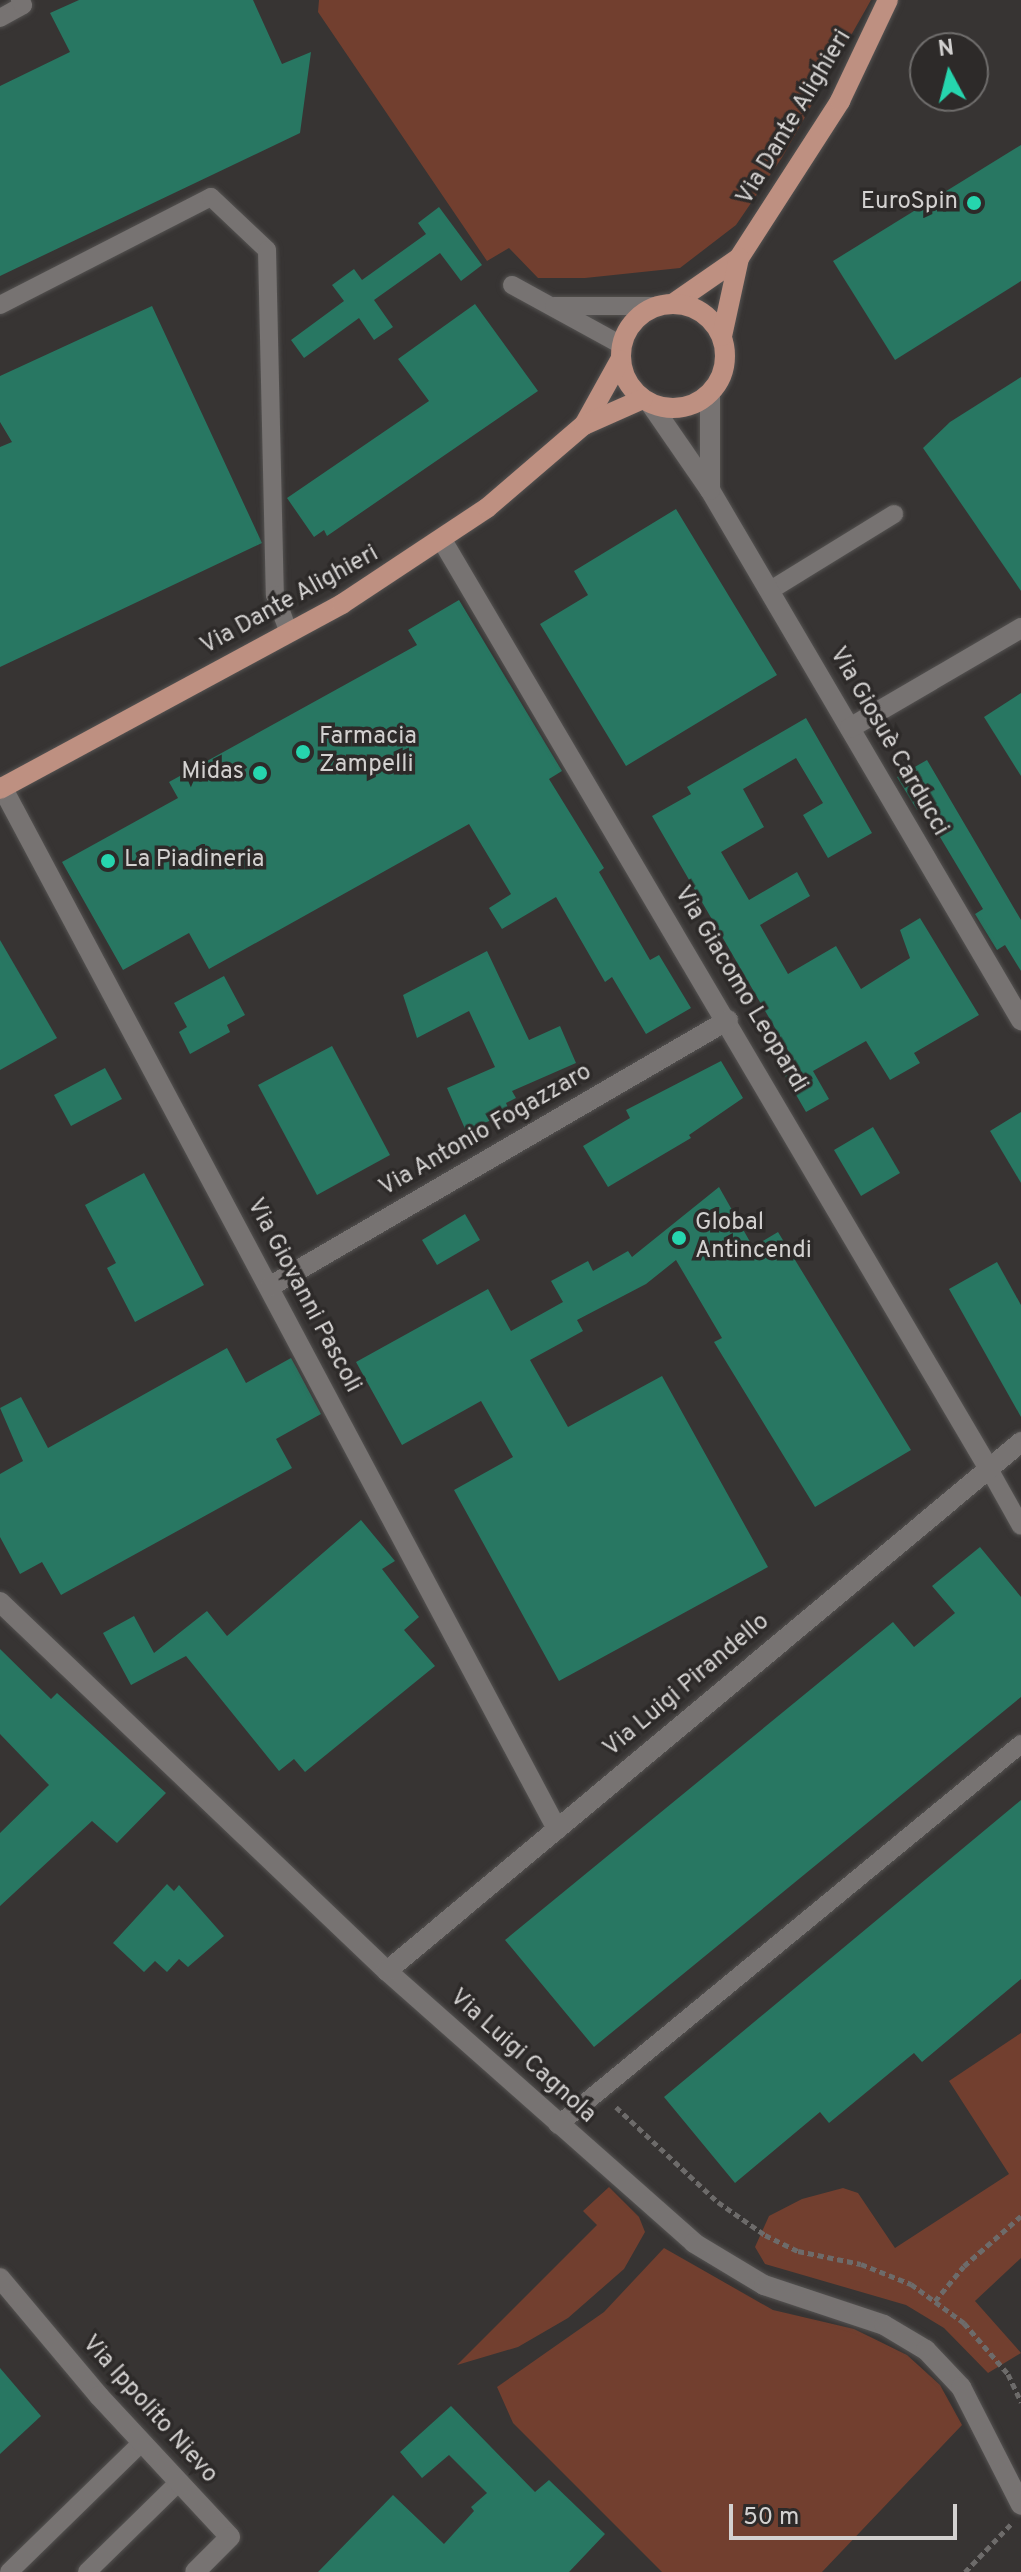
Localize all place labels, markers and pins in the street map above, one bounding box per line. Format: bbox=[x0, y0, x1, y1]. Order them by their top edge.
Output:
place label: EuroSpin bbox=[861, 189, 958, 217]
marker: EuroSpin bbox=[965, 194, 983, 212]
place label: Farmacia Zampelli bbox=[319, 724, 417, 780]
marker: Farmacia Zampelli bbox=[294, 743, 312, 761]
place label: Midas bbox=[181, 759, 244, 787]
marker: Midas bbox=[251, 764, 269, 782]
place label: La Piadineria bbox=[124, 847, 264, 875]
marker: La Piadineria bbox=[99, 852, 117, 870]
place label: Global Antincendi bbox=[695, 1210, 812, 1266]
marker: Global Antincendi bbox=[670, 1229, 688, 1247]

